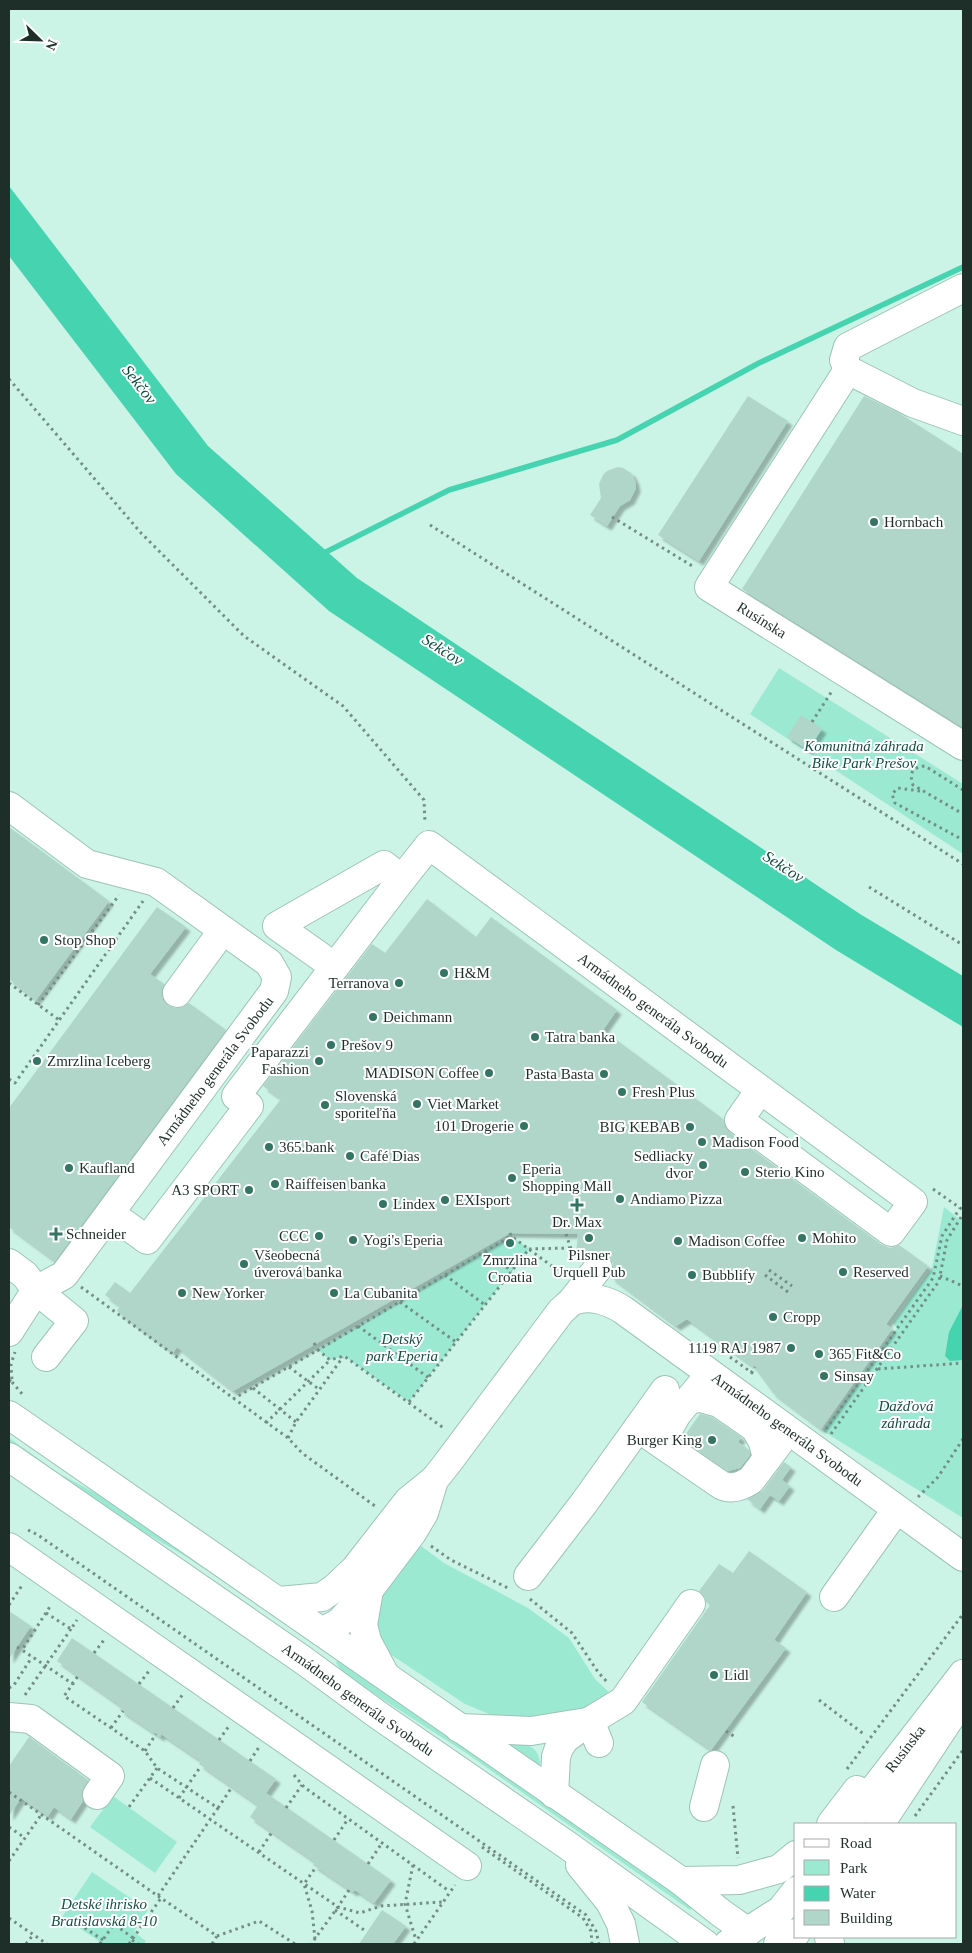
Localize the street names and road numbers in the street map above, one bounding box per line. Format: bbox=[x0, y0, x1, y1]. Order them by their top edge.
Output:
street label: Rusínska bbox=[734, 599, 790, 642]
street label: Armádneho generála Svobodu bbox=[575, 950, 732, 1071]
street label: Armádneho generála Svobodu bbox=[154, 993, 277, 1149]
street label: Armádneho generála Svobodu bbox=[709, 1369, 866, 1490]
street label: Armádneho generála Svobodu bbox=[279, 1640, 437, 1759]
street label: Rusínska bbox=[882, 1722, 928, 1776]

